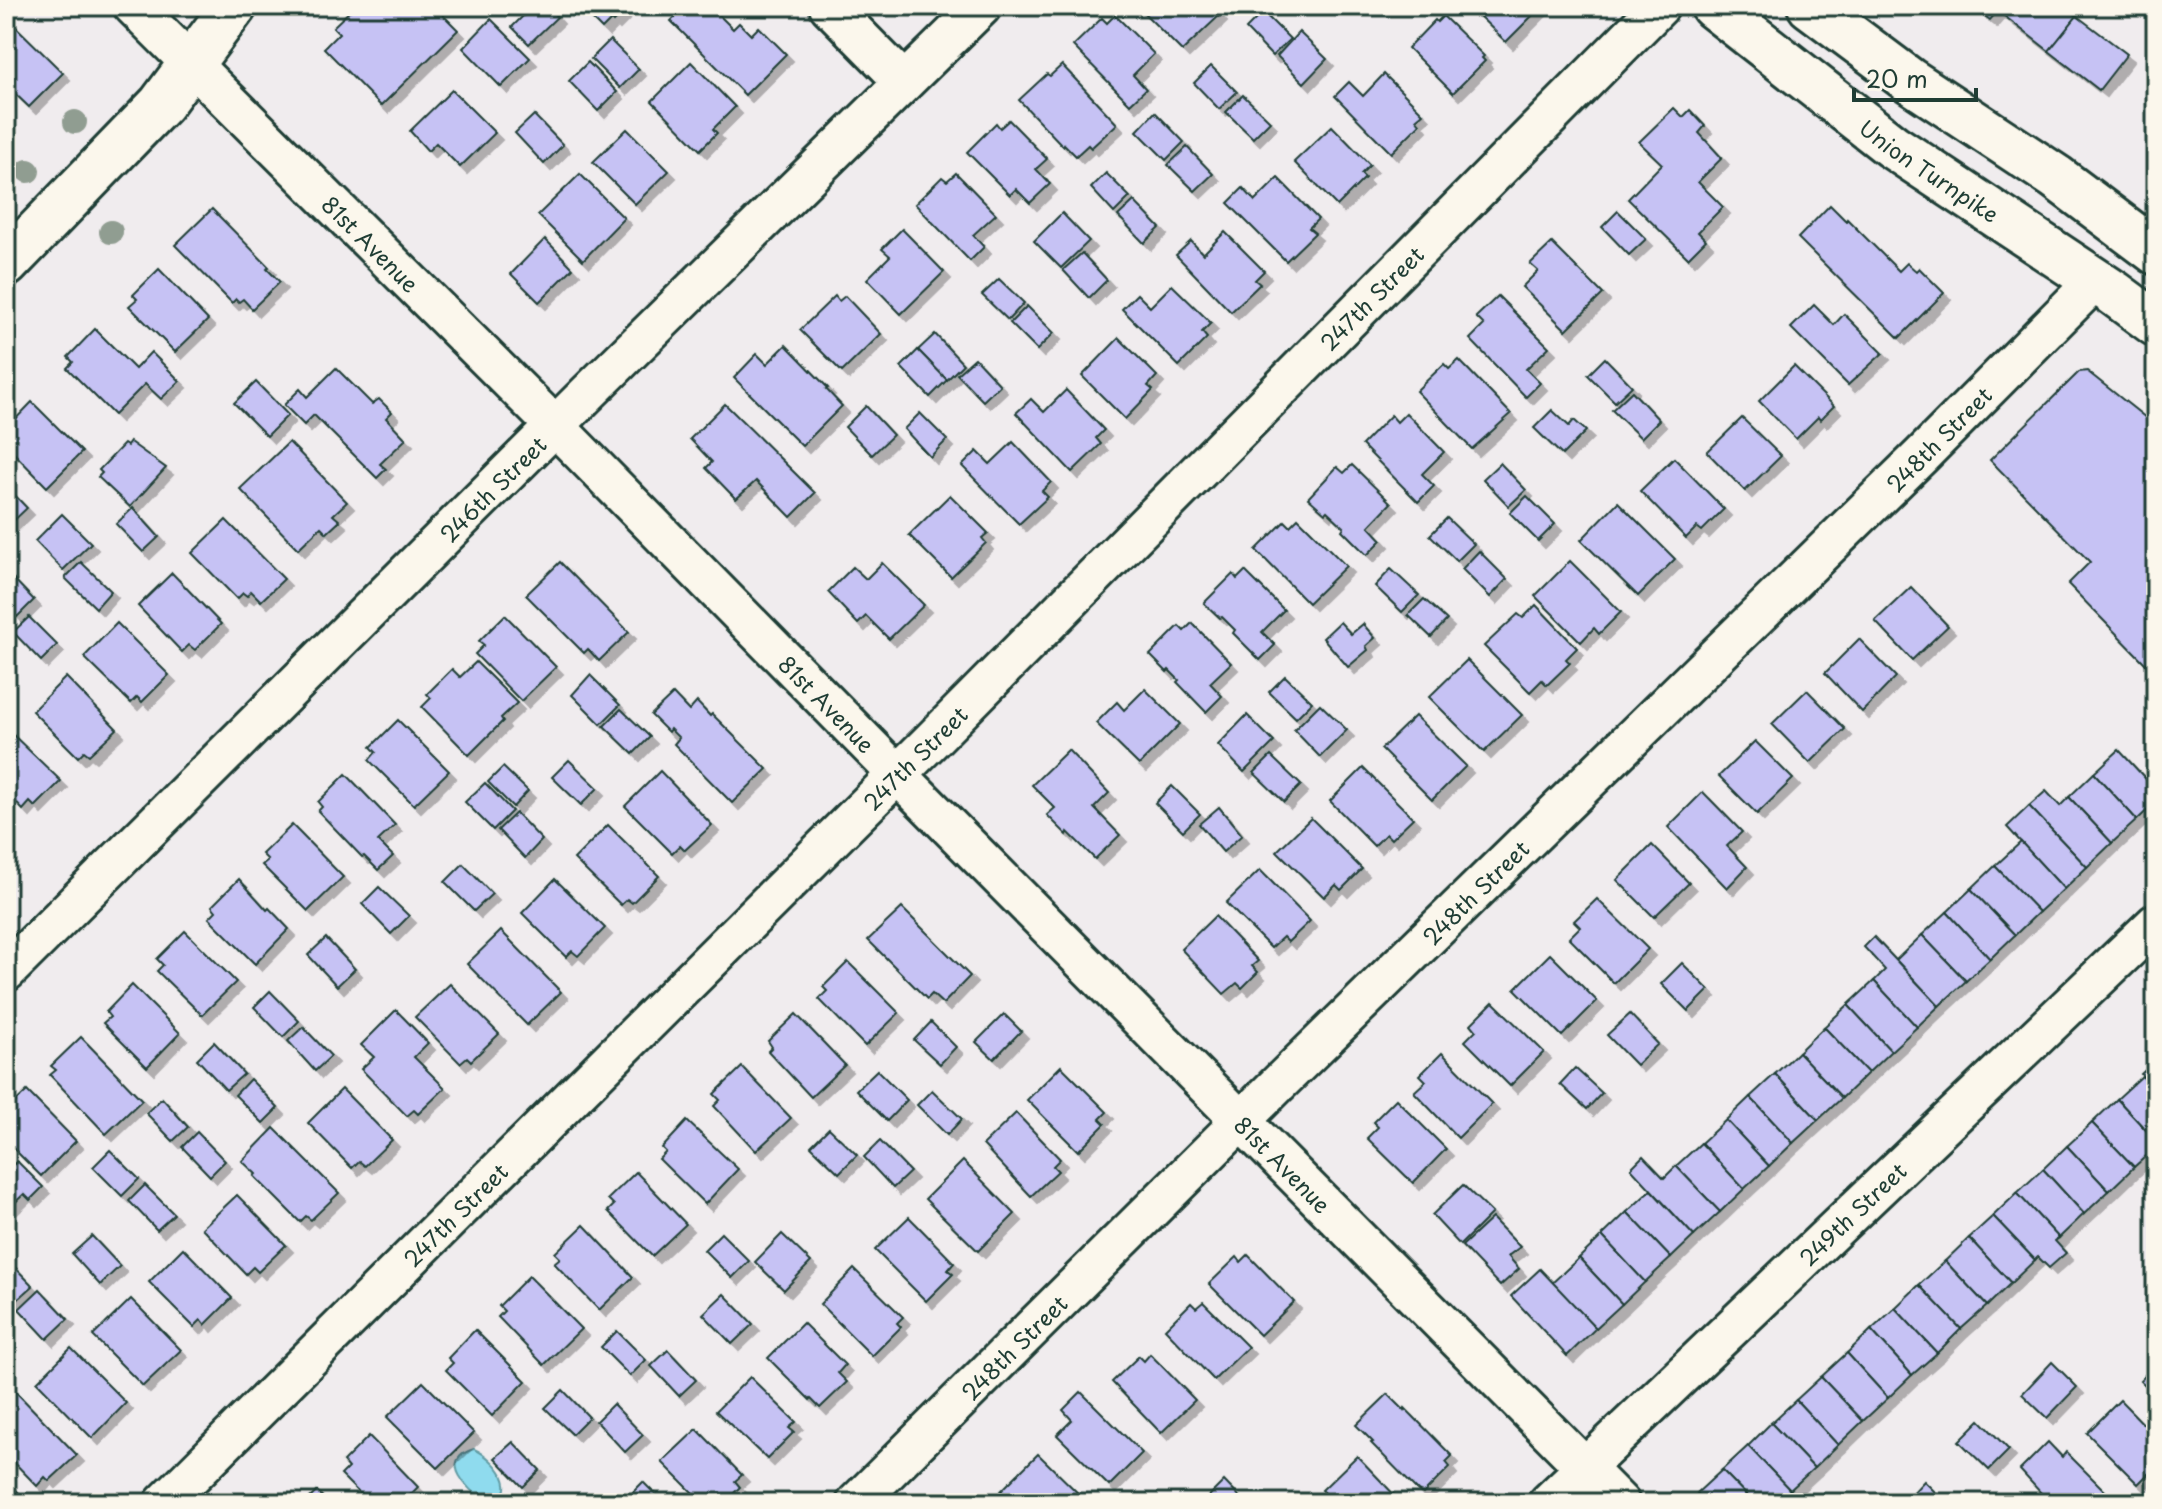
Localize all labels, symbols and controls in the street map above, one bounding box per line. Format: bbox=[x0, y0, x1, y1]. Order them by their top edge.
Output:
scale bar bbox=[1854, 52, 1976, 102]
text: 20 m bbox=[1866, 60, 1928, 96]
street label: Union Turnpike bbox=[1853, 110, 2006, 229]
street label: 81st Avenue bbox=[315, 187, 427, 299]
street label: 247th Street bbox=[1312, 238, 1430, 357]
street label: 248th Street bbox=[1878, 378, 1998, 499]
street label: 246th Street bbox=[432, 428, 553, 549]
street label: 81st Avenue bbox=[772, 647, 883, 759]
street label: 247th Street bbox=[855, 698, 974, 817]
street label: 248th Street bbox=[1414, 832, 1536, 951]
street label: 81st Avenue bbox=[1228, 1108, 1339, 1220]
street label: 249th Street bbox=[1791, 1154, 1913, 1272]
street label: 247th Street bbox=[395, 1155, 515, 1273]
street label: 248th Street bbox=[953, 1286, 1074, 1407]

